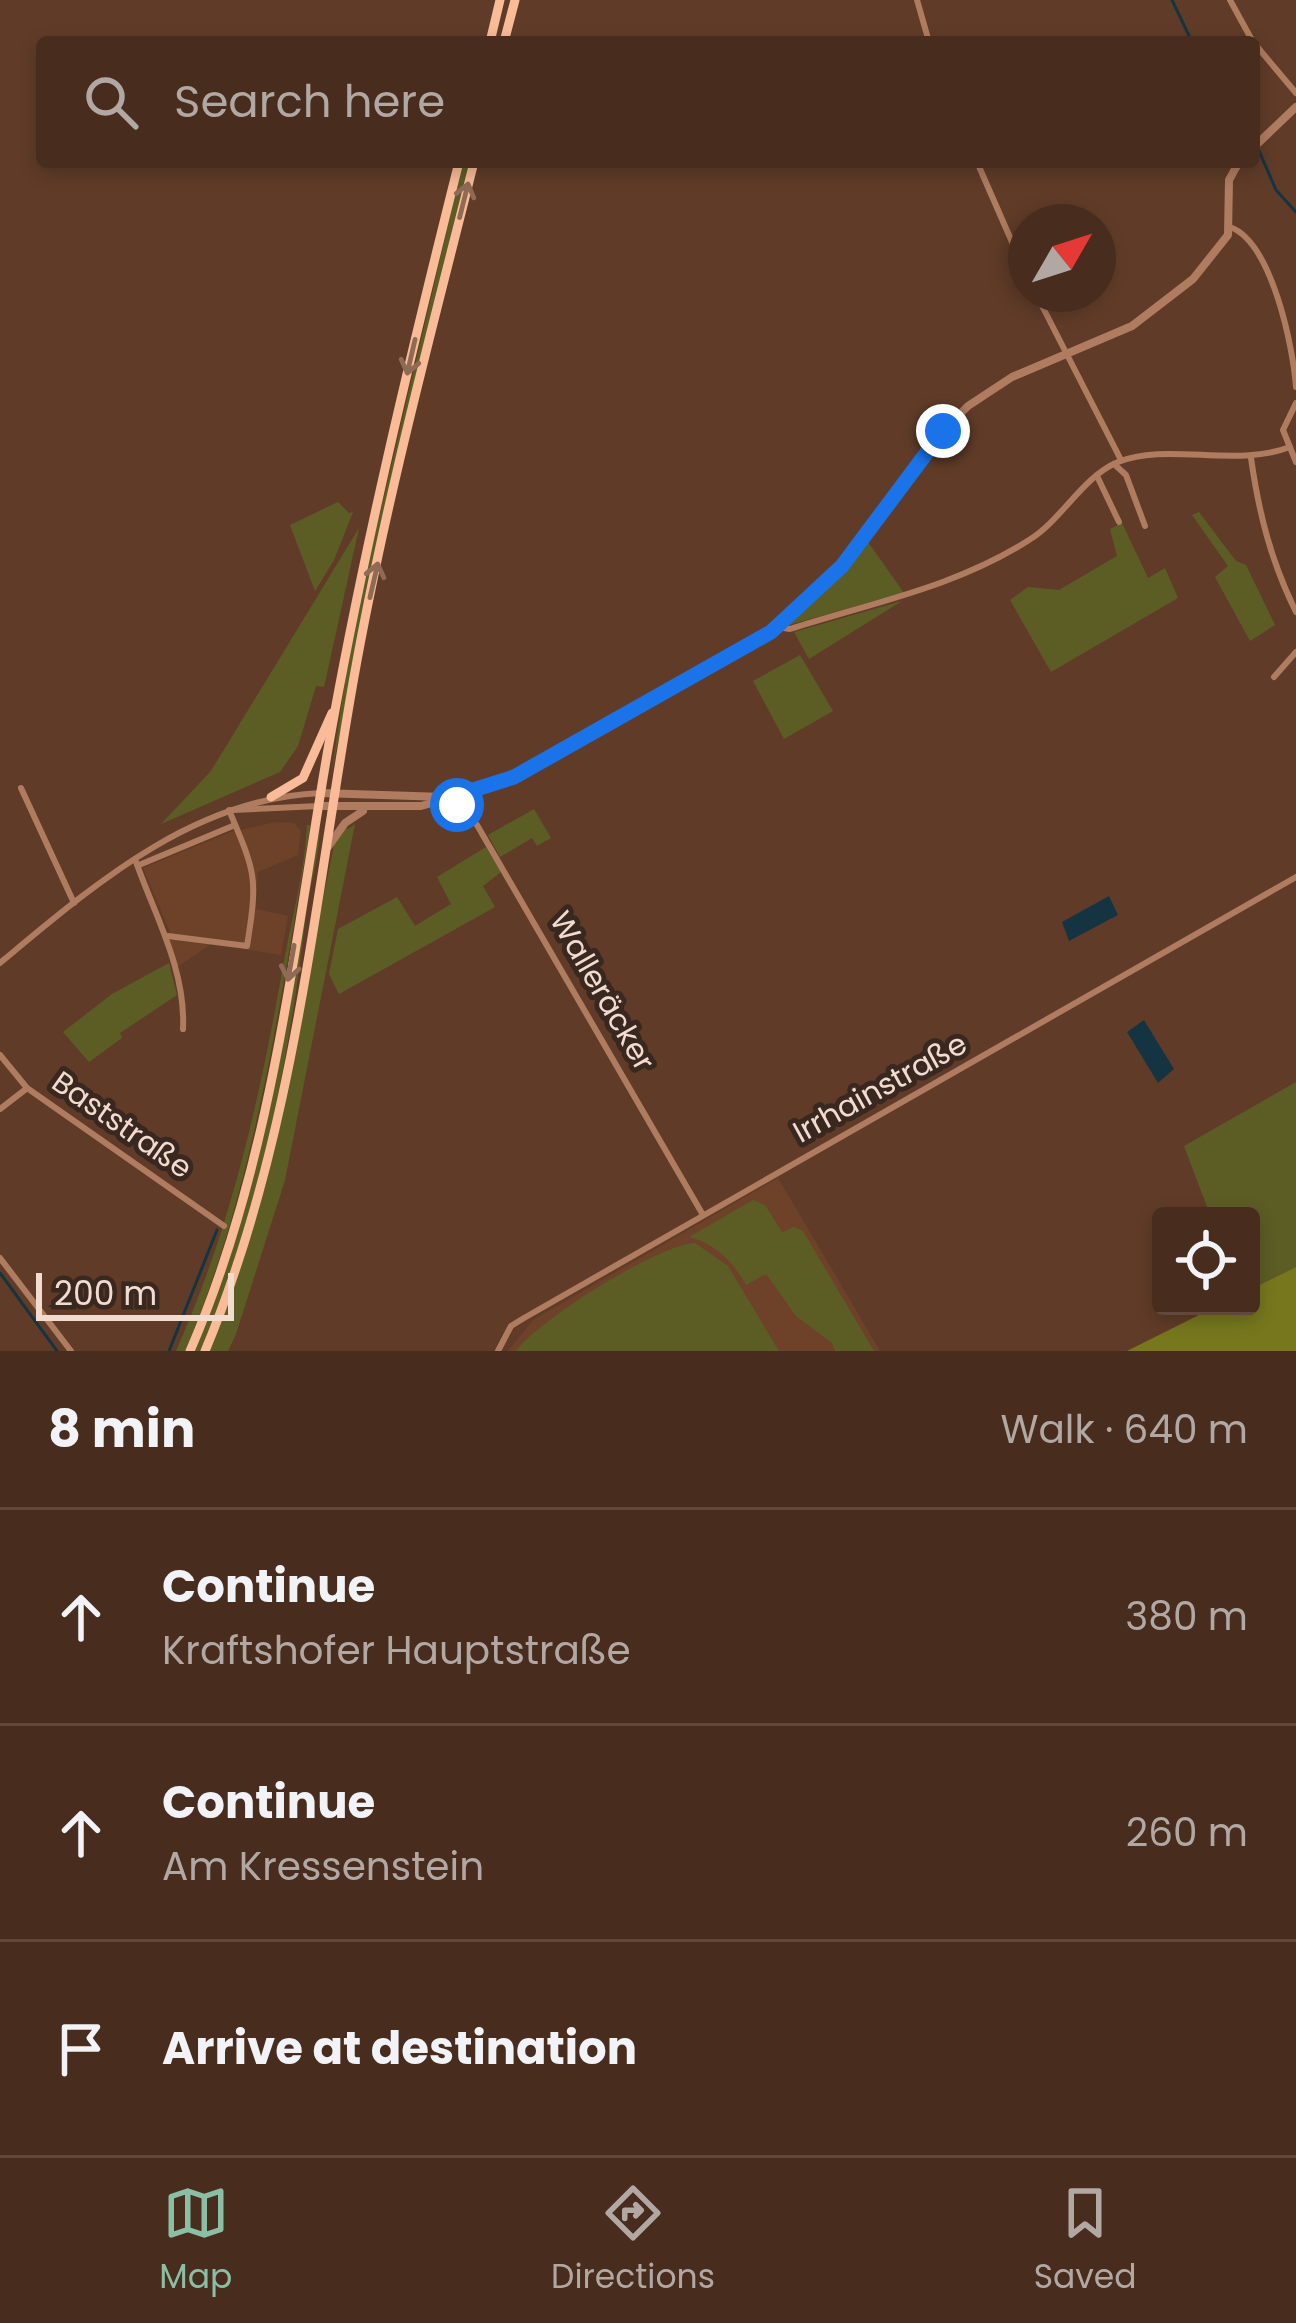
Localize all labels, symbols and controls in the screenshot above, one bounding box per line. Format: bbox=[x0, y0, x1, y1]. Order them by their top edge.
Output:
search box bbox=[36, 36, 1260, 168]
icon: search bbox=[78, 69, 144, 135]
text: Search here bbox=[174, 70, 445, 133]
one-way arrow bbox=[454, 182, 476, 220]
north arrow bbox=[1008, 204, 1116, 312]
one-way arrow bbox=[399, 338, 421, 376]
route end bbox=[916, 404, 970, 458]
one-way arrow bbox=[364, 561, 386, 599]
route start bbox=[430, 778, 484, 832]
street label: Walleräcker bbox=[539, 903, 666, 1079]
one-way arrow bbox=[279, 942, 302, 981]
street label: Irrhainstraße bbox=[785, 1022, 975, 1153]
street label: Baststraße bbox=[43, 1060, 201, 1189]
map controls bbox=[1152, 1207, 1260, 1315]
button: locate bbox=[1152, 1207, 1260, 1315]
scale bar bbox=[36, 1267, 234, 1320]
text: 200 m bbox=[54, 1270, 157, 1317]
text: 8 min bbox=[48, 1393, 195, 1465]
text: Walk · 640 m bbox=[1000, 1402, 1248, 1457]
text: Continue bbox=[162, 1555, 375, 1618]
icon: ahead bbox=[48, 1584, 114, 1650]
text: 380 m bbox=[1125, 1589, 1248, 1644]
text: Kraftshofer Hauptstraße bbox=[162, 1623, 631, 1678]
text: Continue bbox=[162, 1771, 375, 1834]
icon: ahead bbox=[48, 1800, 114, 1866]
text: 260 m bbox=[1126, 1805, 1248, 1860]
text: Am Kressenstein bbox=[162, 1839, 484, 1894]
icon: arrive bbox=[48, 2016, 114, 2082]
text: Arrive at destination bbox=[162, 2017, 637, 2080]
tab: Map bbox=[159, 2180, 232, 2302]
tab: Directions bbox=[551, 2180, 715, 2302]
tab: Saved bbox=[1034, 2180, 1137, 2302]

